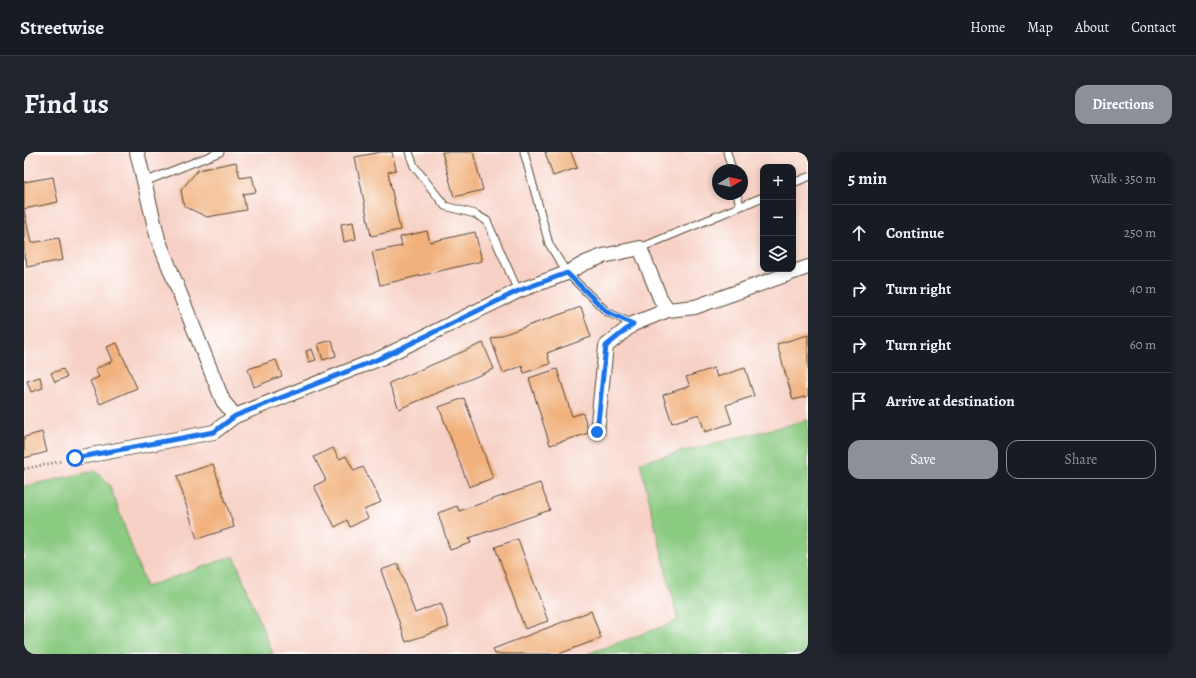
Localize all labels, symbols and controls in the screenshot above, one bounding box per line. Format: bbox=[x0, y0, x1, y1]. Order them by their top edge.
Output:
text: Streetwise bbox=[20, 15, 104, 41]
text: Home bbox=[970, 18, 1005, 37]
text: Map bbox=[1027, 18, 1053, 37]
text: About bbox=[1075, 18, 1109, 37]
text: Contact bbox=[1131, 18, 1176, 37]
text: Find us bbox=[24, 85, 109, 123]
button: Directions bbox=[1075, 85, 1172, 124]
north arrow bbox=[712, 164, 748, 200]
map controls bbox=[760, 164, 796, 272]
button: + bbox=[760, 164, 796, 200]
text: 5 min bbox=[848, 167, 887, 190]
text: Walk · 350 m bbox=[1090, 170, 1156, 187]
button: − bbox=[760, 200, 796, 236]
icon: ahead bbox=[848, 222, 870, 244]
text: Continue bbox=[886, 223, 944, 243]
text: 250 m bbox=[1124, 224, 1156, 241]
button: layers bbox=[760, 236, 796, 272]
icon: right bbox=[848, 278, 870, 300]
text: Turn right bbox=[886, 279, 951, 299]
text: 40 m bbox=[1130, 280, 1156, 297]
icon: right bbox=[848, 334, 870, 356]
text: Turn right bbox=[886, 335, 951, 355]
text: 60 m bbox=[1130, 336, 1156, 353]
icon: arrive bbox=[848, 390, 870, 412]
text: Arrive at destination bbox=[886, 391, 1015, 411]
route end bbox=[588, 423, 606, 441]
button: Save bbox=[848, 440, 998, 479]
button: Share bbox=[1006, 440, 1156, 479]
route start bbox=[66, 449, 84, 467]

